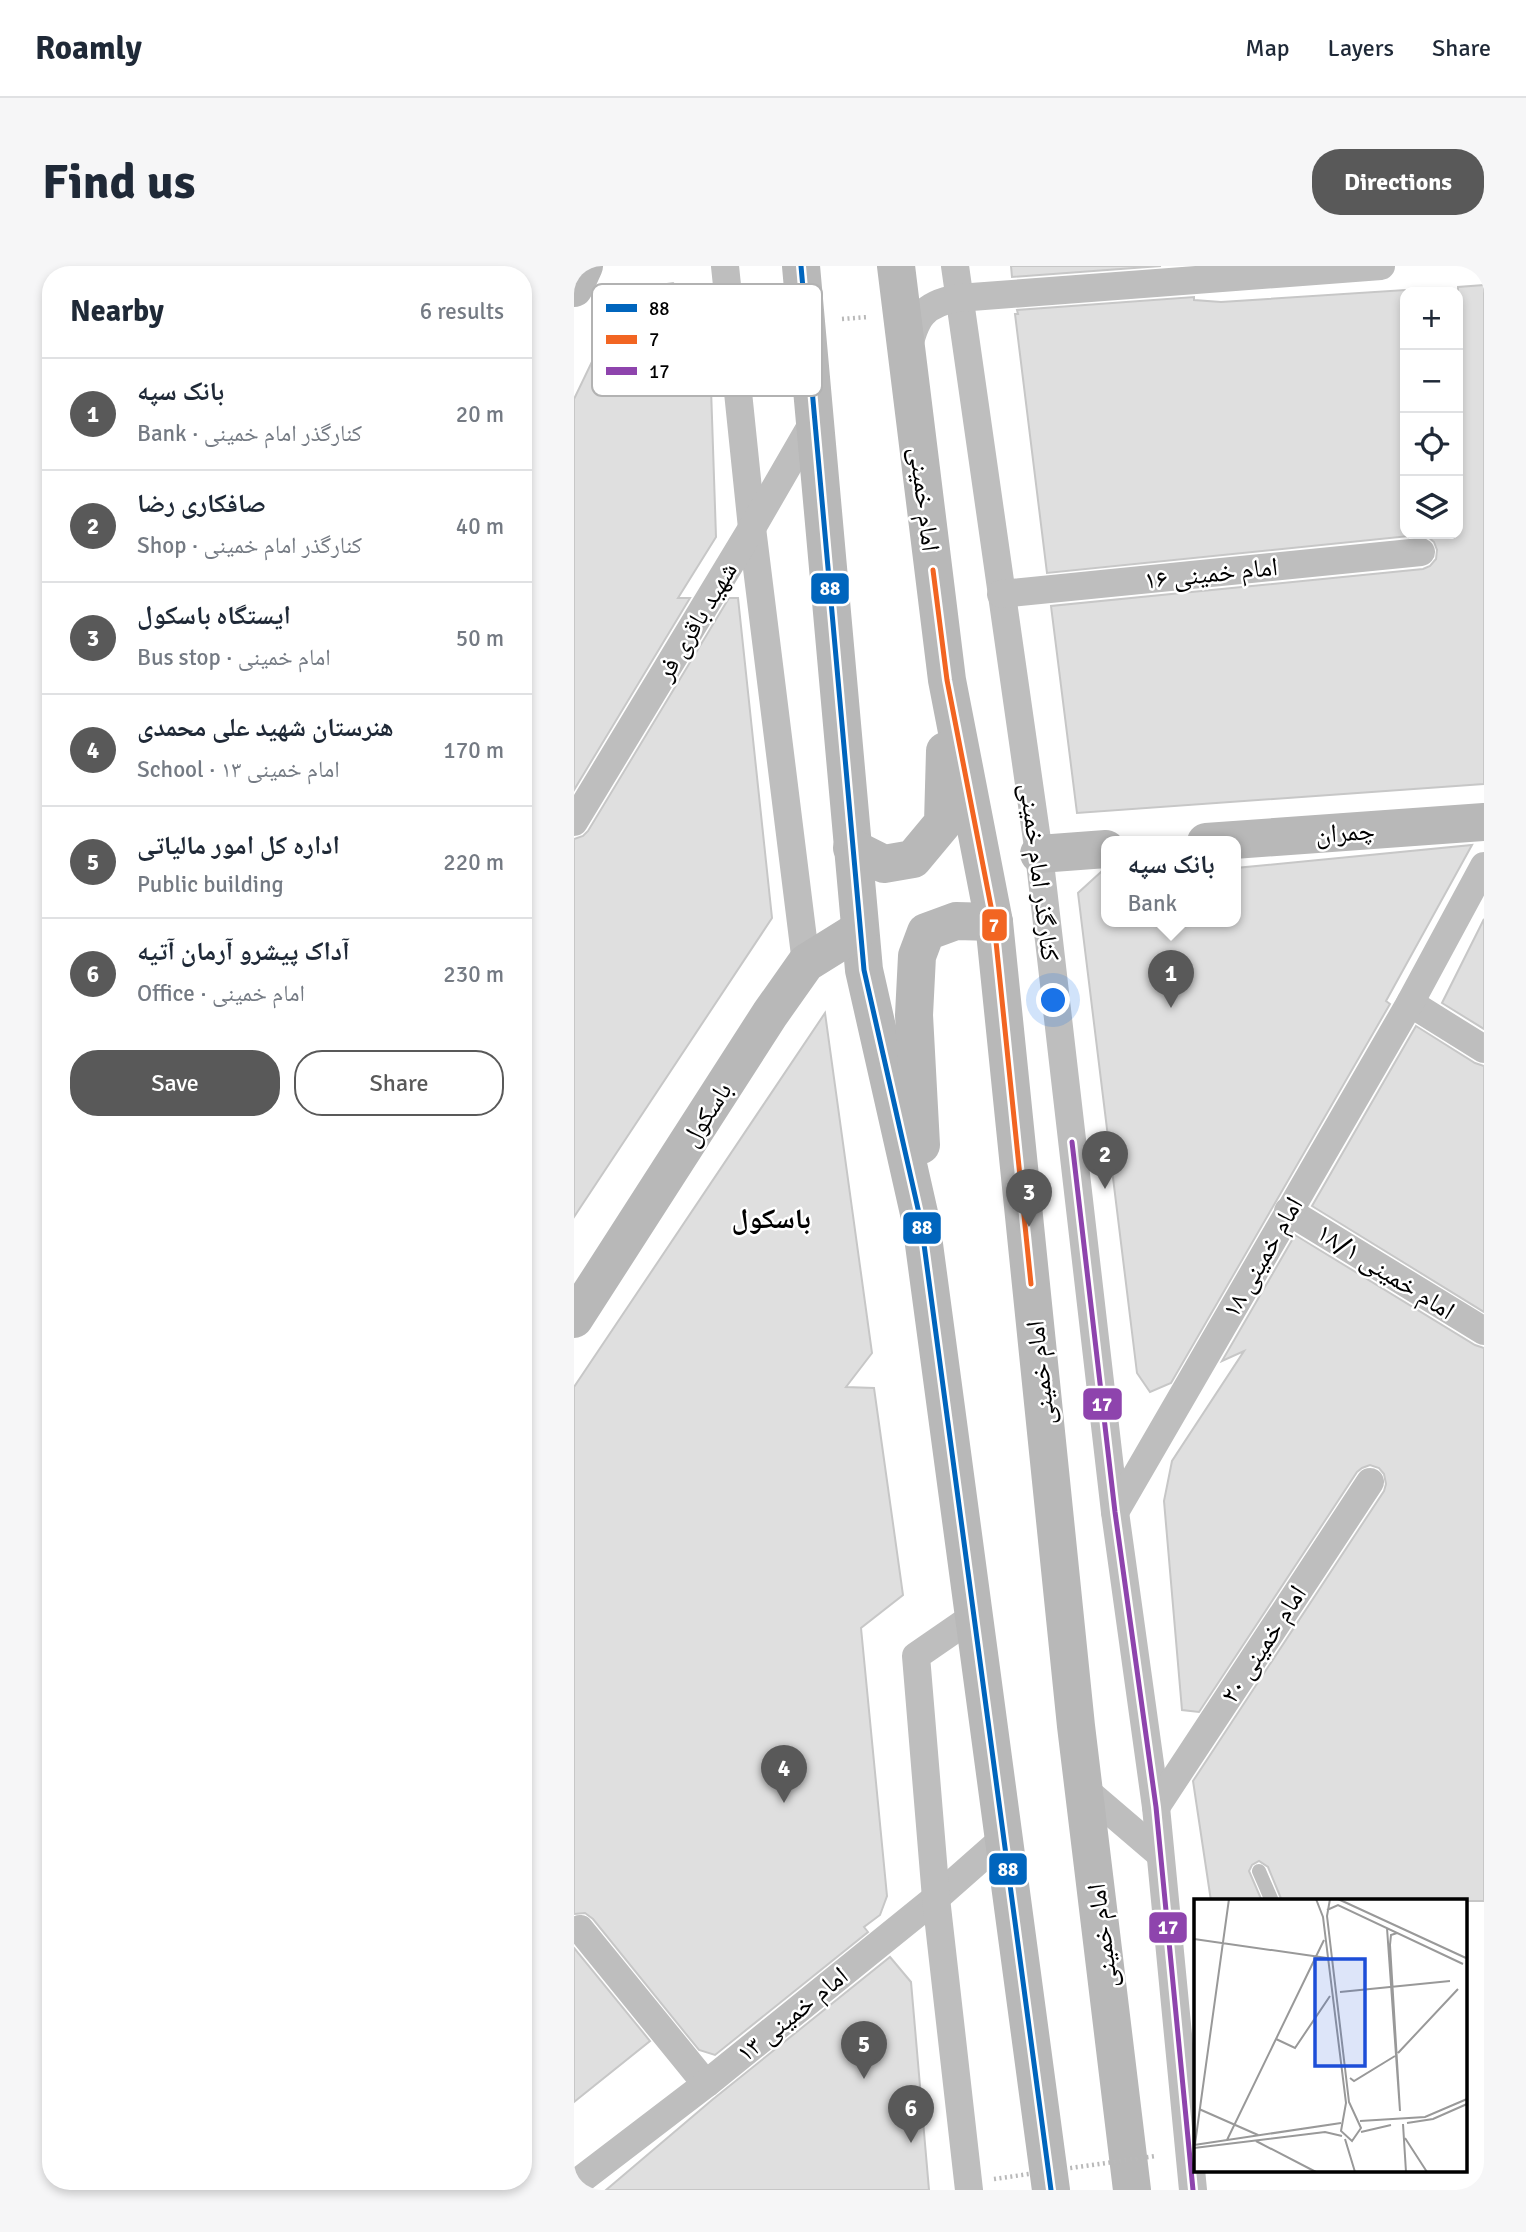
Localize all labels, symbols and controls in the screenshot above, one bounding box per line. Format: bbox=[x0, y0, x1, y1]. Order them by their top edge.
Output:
text: Roamly bbox=[35, 28, 142, 69]
text: Map bbox=[1245, 33, 1290, 63]
text: Layers bbox=[1328, 33, 1394, 63]
text: Share bbox=[1432, 33, 1491, 63]
button: Directions bbox=[1312, 149, 1484, 215]
text: Find us bbox=[42, 152, 195, 212]
legend bbox=[592, 284, 822, 396]
map controls bbox=[1400, 287, 1463, 539]
button: + bbox=[1400, 287, 1463, 350]
text: Nearby bbox=[70, 293, 164, 330]
text: 6 results bbox=[420, 297, 504, 326]
text: 88 bbox=[649, 297, 670, 321]
text: 7 bbox=[649, 328, 659, 352]
button: − bbox=[1400, 350, 1463, 413]
text: 17 bbox=[649, 360, 670, 384]
text: بانک سپه bbox=[137, 376, 224, 408]
text: 1 bbox=[87, 400, 99, 429]
text: 20 m bbox=[456, 400, 504, 429]
button: locate bbox=[1400, 413, 1463, 476]
text: Bank · کنارگذر امام خمینی bbox=[137, 419, 362, 448]
street label: امام خمینی bbox=[901, 445, 946, 553]
button: layers bbox=[1400, 476, 1463, 539]
text: صافکاری رضا bbox=[137, 488, 266, 520]
text: 2 bbox=[87, 512, 99, 541]
text: 40 m bbox=[456, 512, 504, 541]
text: Shop · کنارگذر امام خمینی bbox=[137, 531, 362, 560]
street label: امام خمینی ۱۶ bbox=[1143, 551, 1280, 598]
street label: شهید باقری فر bbox=[648, 556, 745, 688]
line badge: 88 bbox=[810, 572, 850, 605]
text: 88 bbox=[820, 577, 840, 601]
text: ایستگاه باسکول bbox=[137, 600, 291, 632]
text: 3 bbox=[87, 624, 99, 653]
text: 50 m bbox=[456, 624, 504, 653]
text: Bus stop · امام خمینی bbox=[137, 643, 331, 672]
text: هنرستان شهید علی محمدی bbox=[137, 712, 394, 744]
text: 4 bbox=[87, 736, 99, 765]
text: 170 m bbox=[443, 736, 504, 765]
text: School · امام خمینی ۱۳ bbox=[137, 755, 340, 784]
street label: کنارگذر امام خمینی bbox=[1011, 781, 1066, 963]
street label: چمران bbox=[1314, 815, 1376, 851]
text: اداره کل امور مالیاتی bbox=[137, 830, 340, 862]
popup bbox=[1101, 836, 1241, 927]
text: 5 bbox=[87, 848, 99, 877]
text: 220 m bbox=[443, 848, 504, 877]
text: بانک سپه bbox=[1127, 849, 1215, 881]
text: Public building bbox=[137, 870, 284, 899]
text: Bank bbox=[1127, 889, 1177, 918]
line badge: 7 bbox=[981, 908, 1008, 942]
text: 7 bbox=[989, 914, 999, 938]
text: آداک پیشرو آرمان آتیه bbox=[137, 936, 350, 968]
pin: 1 bbox=[1148, 950, 1194, 1008]
text: 6 bbox=[87, 960, 99, 989]
text: 230 m bbox=[443, 960, 504, 989]
text: Office · امام خمینی bbox=[137, 979, 305, 1008]
your location bbox=[1036, 983, 1070, 1017]
button: Save bbox=[70, 1050, 280, 1116]
button: Share bbox=[294, 1050, 504, 1116]
street label: باسکول bbox=[674, 1076, 739, 1153]
pin: 2 bbox=[1082, 1131, 1128, 1189]
pin: 3 bbox=[1006, 1169, 1052, 1227]
street label: امام خمینی ۱۸ bbox=[1215, 1191, 1311, 1324]
district label: باسکول bbox=[731, 1202, 811, 1236]
line badge: 88 bbox=[902, 1211, 942, 1245]
text: 88 bbox=[912, 1216, 932, 1240]
street label: امام خمینی ۱۸/۱ bbox=[1310, 1217, 1460, 1328]
street label: امام خمینی bbox=[1020, 1319, 1063, 1427]
line badge: 17 bbox=[1082, 1387, 1123, 1421]
text: 17 bbox=[1092, 1393, 1112, 1417]
street label: امام خمینی ۲۰ bbox=[1214, 1580, 1315, 1710]
pin: 4 bbox=[761, 1745, 807, 1803]
line badge: 88 bbox=[988, 1852, 1028, 1886]
text: 88 bbox=[998, 1858, 1018, 1882]
street label: امام خمینی bbox=[1081, 1882, 1126, 1990]
inset map bbox=[1194, 1899, 1466, 2172]
line badge: 17 bbox=[1148, 1911, 1188, 1944]
text: 17 bbox=[1158, 1916, 1178, 1940]
street label: امام خمینی ۱۳ bbox=[730, 1960, 855, 2070]
pin: 5 bbox=[841, 2021, 887, 2079]
pin: 6 bbox=[888, 2085, 934, 2143]

